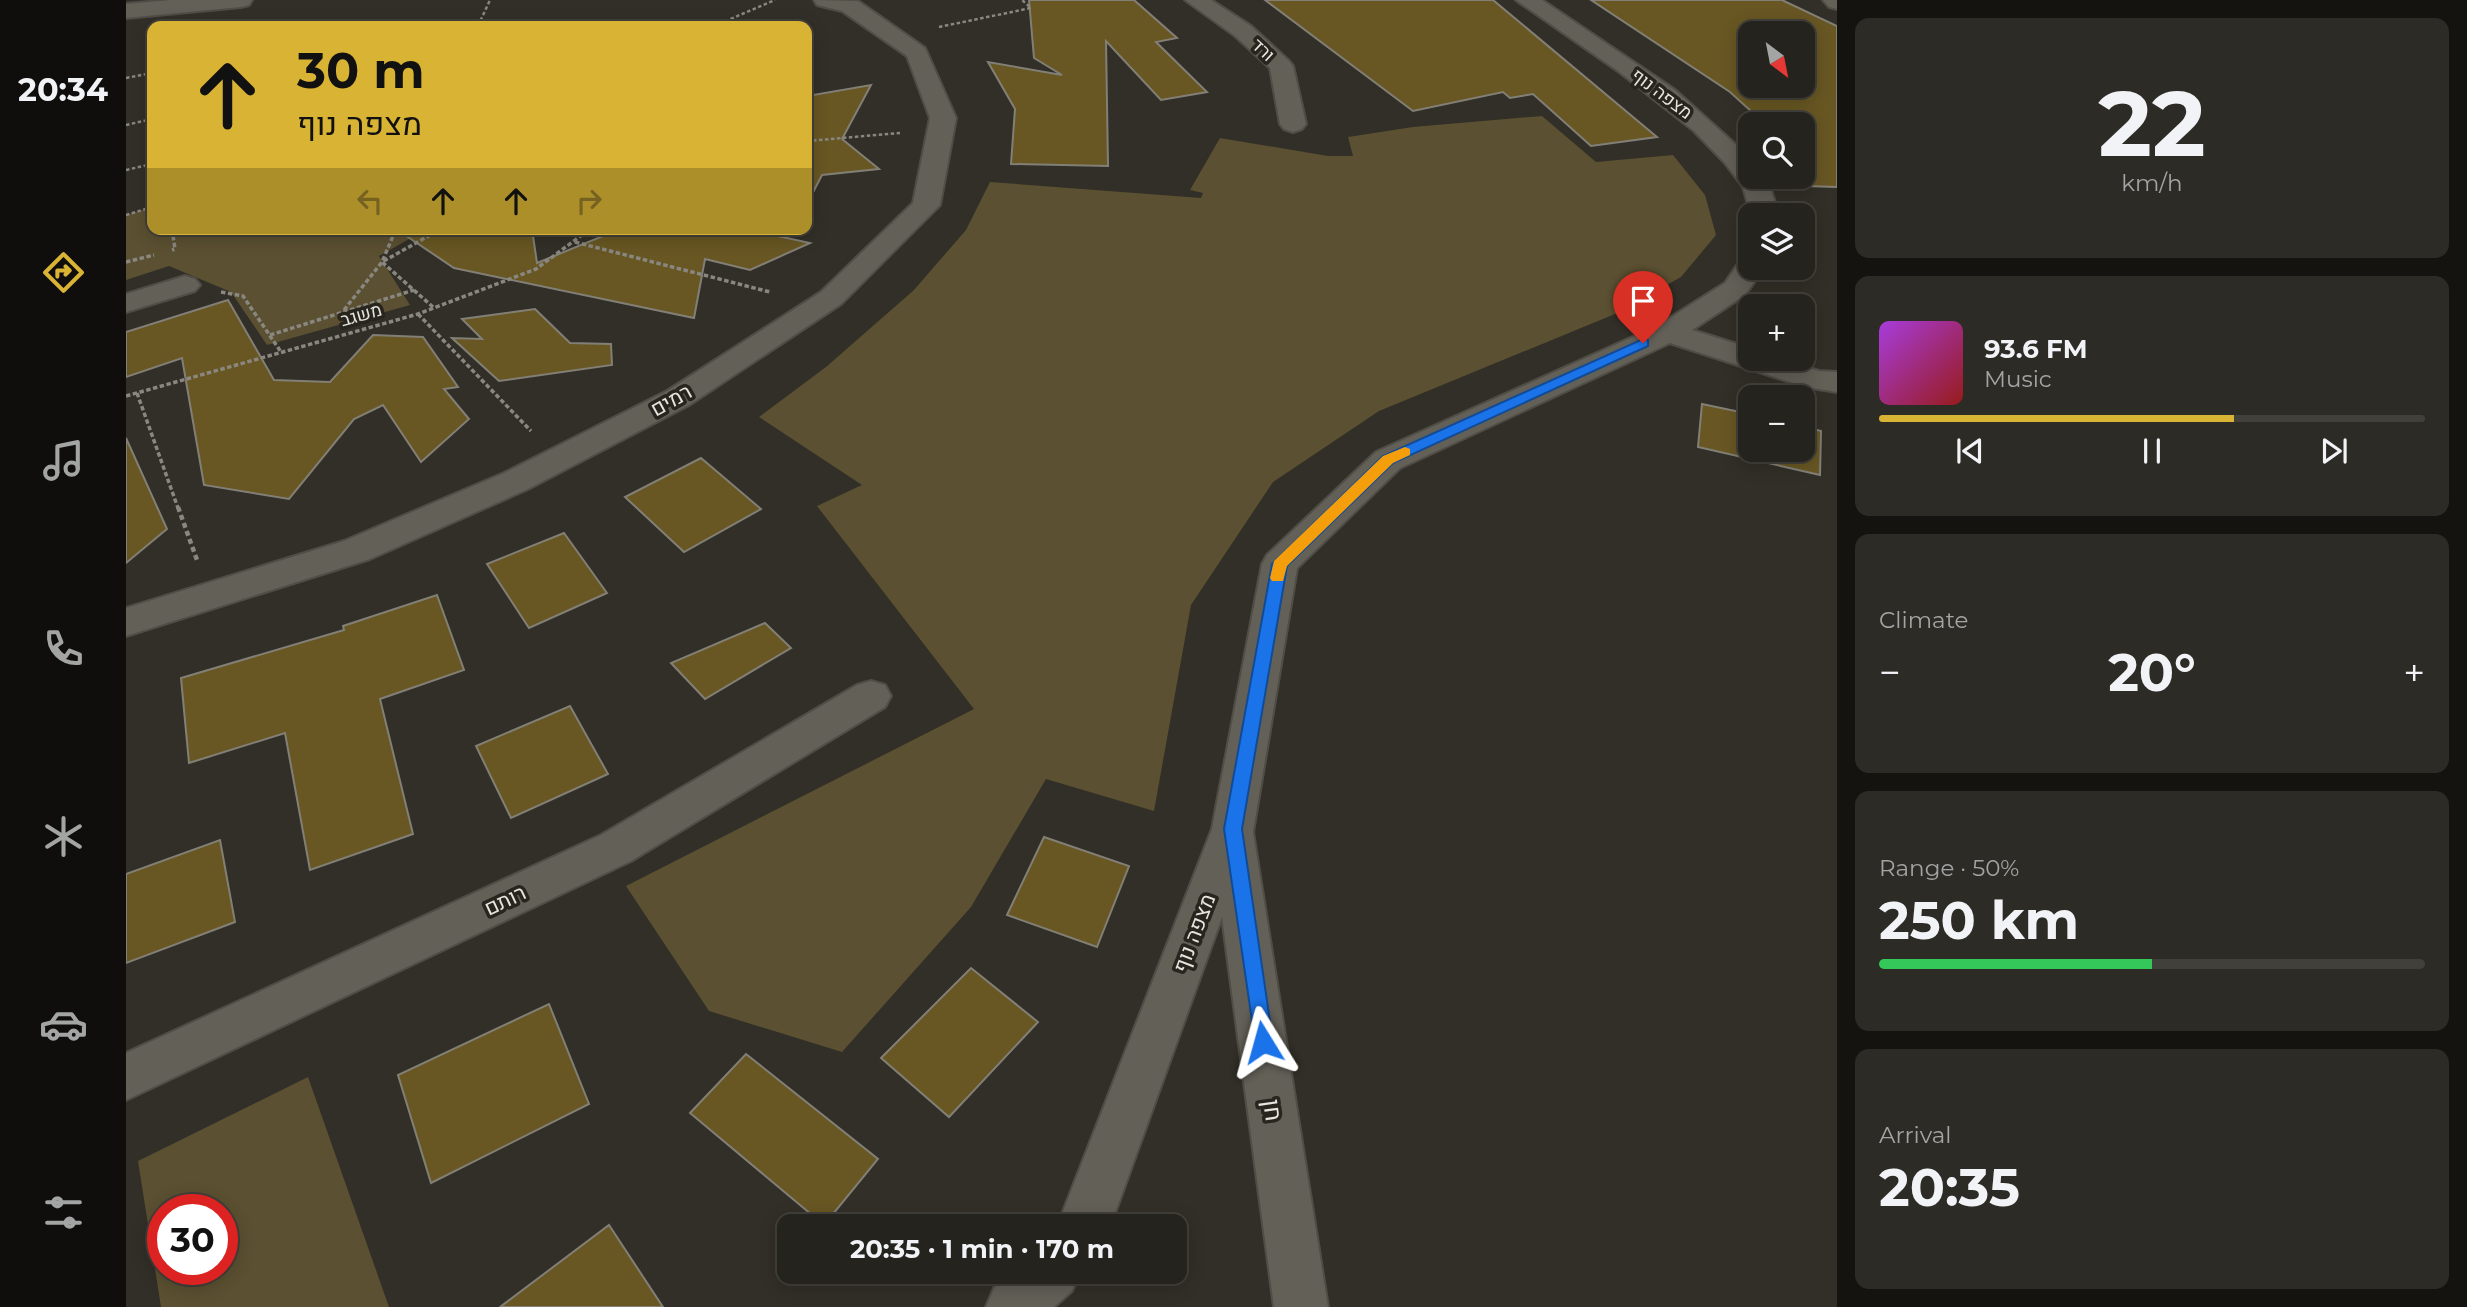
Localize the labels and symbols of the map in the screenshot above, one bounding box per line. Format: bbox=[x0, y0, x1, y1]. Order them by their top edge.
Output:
north arrow bbox=[1738, 21, 1815, 98]
street label: ורד bbox=[1247, 34, 1279, 66]
street label: מצפה נוף bbox=[1627, 64, 1697, 124]
pin bbox=[1613, 271, 1673, 343]
street label: משגב bbox=[338, 299, 384, 331]
street label: רמים bbox=[646, 379, 696, 421]
street label: רותם bbox=[480, 880, 530, 920]
street label: מצפה נוף bbox=[1168, 890, 1220, 976]
position arrow bbox=[1226, 1005, 1300, 1079]
street label: חן bbox=[1257, 1097, 1289, 1123]
speed limit sign: 30 bbox=[147, 1194, 238, 1285]

